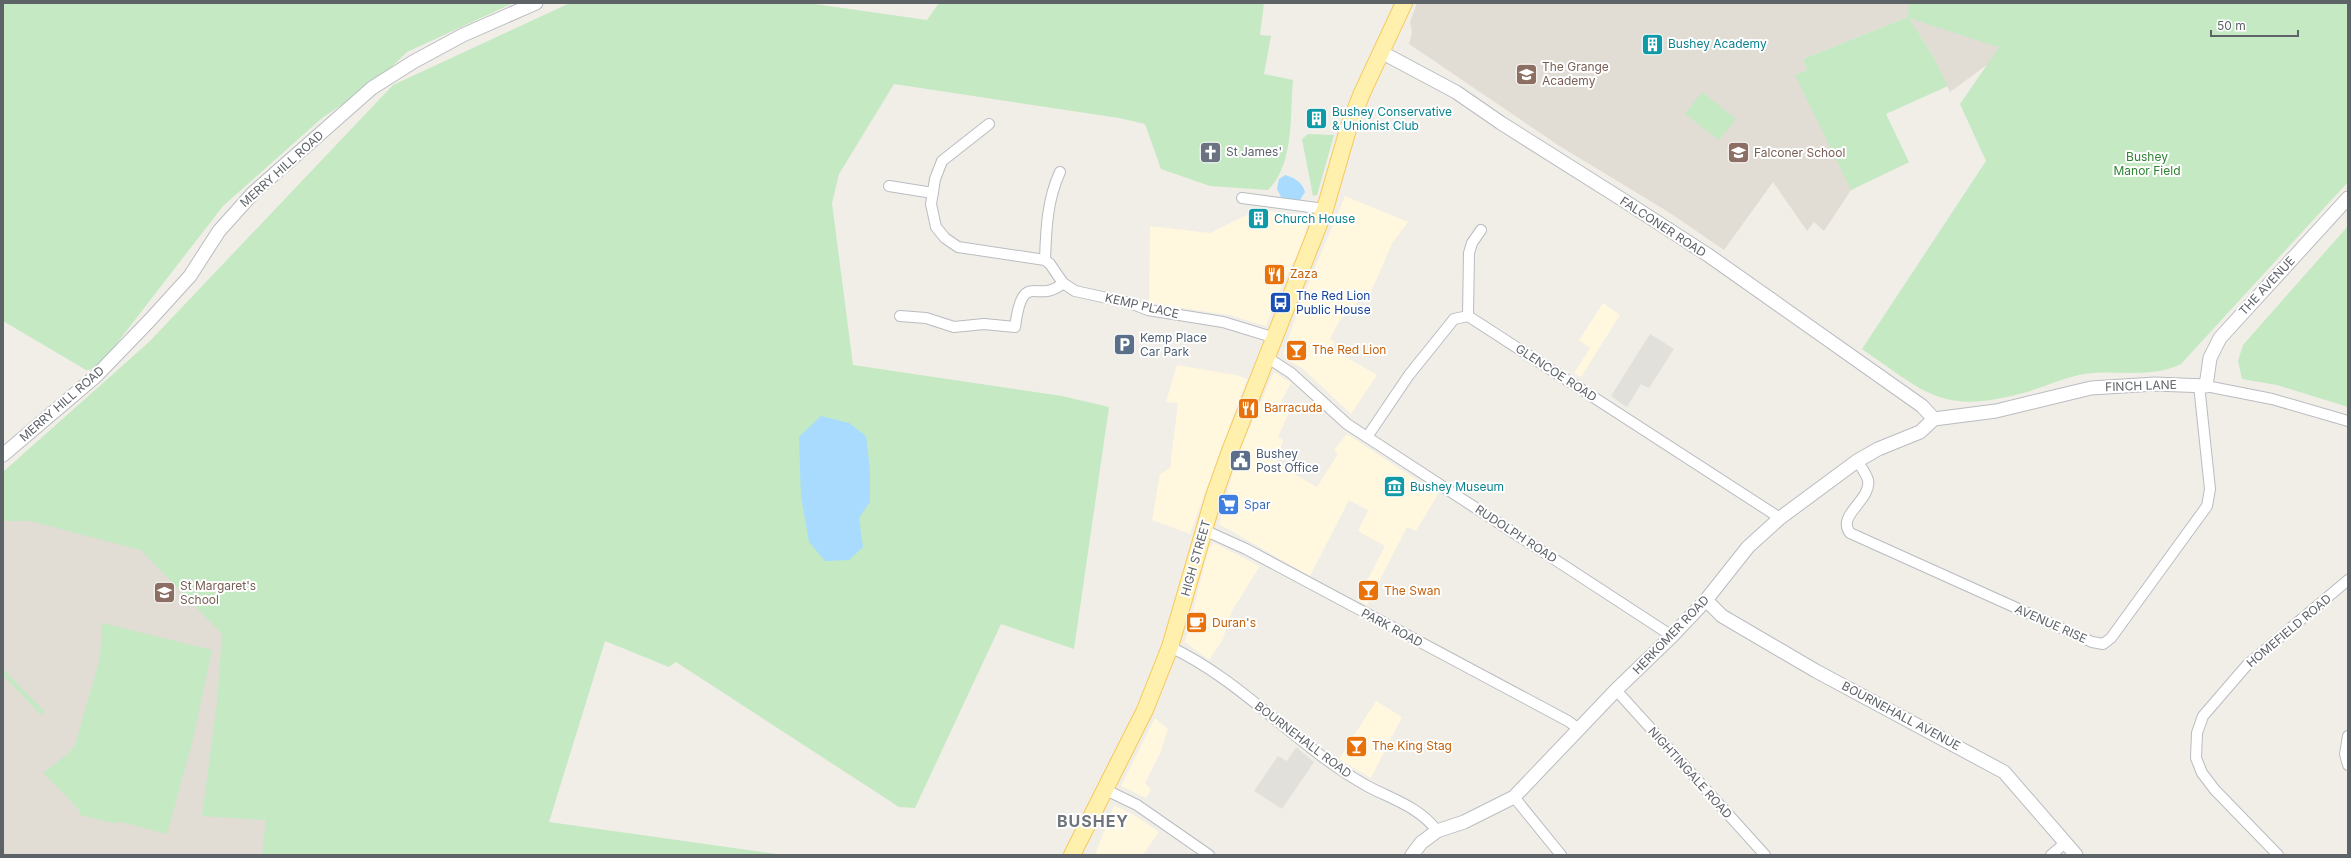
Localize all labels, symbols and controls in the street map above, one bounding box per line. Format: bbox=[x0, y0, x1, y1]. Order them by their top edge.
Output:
scale bar bbox=[2211, 12, 2298, 38]
text: 50 m bbox=[2217, 18, 2246, 33]
building icon: Bushey Academy bbox=[1639, 31, 1665, 57]
place label: Bushey Academy bbox=[1668, 36, 1767, 51]
place label: The Grange Academy bbox=[1542, 59, 1609, 88]
school or university icon: The Grange Academy bbox=[1514, 61, 1540, 87]
place label: Bushey Conservative & Unionist Club bbox=[1332, 104, 1452, 133]
building icon: Bushey Conservative & Unionist Club bbox=[1304, 106, 1330, 132]
street label: MERRY HILL ROAD bbox=[237, 127, 327, 210]
church icon: St James' bbox=[1198, 139, 1224, 165]
school or university icon: Falconer School bbox=[1725, 140, 1751, 166]
place label: St James' bbox=[1226, 144, 1282, 159]
place label: Falconer School bbox=[1754, 145, 1845, 160]
park label: Bushey Manor Field bbox=[2114, 149, 2181, 178]
street label: FALCONER ROAD bbox=[1617, 193, 1709, 260]
building icon: Church House bbox=[1245, 206, 1271, 232]
place label: Church House bbox=[1274, 211, 1355, 226]
street label: THE AVENUE bbox=[2235, 253, 2298, 318]
restaurant icon: Zaza bbox=[1261, 261, 1287, 287]
place label: Zaza bbox=[1290, 266, 1318, 281]
place label: The Red Lion Public House bbox=[1296, 288, 1371, 317]
street label: KEMP PLACE bbox=[1104, 290, 1181, 321]
bus stop icon: The Red Lion Public House bbox=[1268, 290, 1294, 316]
place label: Kemp Place Car Park bbox=[1140, 330, 1207, 359]
parking icon: Kemp Place Car Park bbox=[1112, 332, 1138, 358]
bar icon: The Red Lion bbox=[1284, 337, 1310, 363]
street label: GLENCOE ROAD bbox=[1513, 341, 1600, 404]
place label: The Red Lion bbox=[1312, 342, 1386, 357]
street label: MERRY HILL ROAD bbox=[16, 363, 107, 444]
street label: FINCH LANE bbox=[2105, 377, 2177, 394]
restaurant icon: Barracuda bbox=[1236, 395, 1262, 421]
place label: Barracuda bbox=[1264, 400, 1323, 415]
place label: Bushey Post Office bbox=[1256, 446, 1319, 475]
public building icon: Bushey Post Office bbox=[1228, 448, 1254, 474]
museum icon: Bushey Museum bbox=[1382, 474, 1408, 500]
place label: Bushey Museum bbox=[1410, 479, 1504, 494]
supermarket icon: Spar bbox=[1215, 492, 1241, 518]
place label: Spar bbox=[1244, 497, 1271, 512]
street label: RUDOLPH ROAD bbox=[1472, 502, 1560, 566]
street label: HIGH STREET bbox=[1177, 518, 1214, 598]
place label: St Margaret's School bbox=[180, 578, 256, 607]
bar icon: The Swan bbox=[1355, 578, 1381, 604]
school or university icon: St Margaret's School bbox=[152, 580, 178, 606]
place label: The Swan bbox=[1384, 583, 1441, 598]
street label: HOMEFIELD ROAD bbox=[2243, 591, 2334, 670]
street label: HERKOMER ROAD bbox=[1629, 592, 1712, 677]
street label: AVENUE RISE bbox=[2013, 601, 2090, 646]
street label: PARK ROAD bbox=[1359, 605, 1426, 650]
cafe icon: Duran's bbox=[1183, 610, 1209, 636]
place label: Duran's bbox=[1212, 615, 1256, 630]
street label: BOURNEHALL AVENUE bbox=[1839, 678, 1963, 753]
street label: BOURNEHALL ROAD bbox=[1252, 698, 1355, 781]
street label: NIGHTINGALE ROAD bbox=[1645, 724, 1735, 822]
bar icon: The King Stag bbox=[1343, 733, 1369, 759]
place label: The King Stag bbox=[1372, 738, 1452, 753]
district label: BUSHEY bbox=[1057, 811, 1129, 831]

